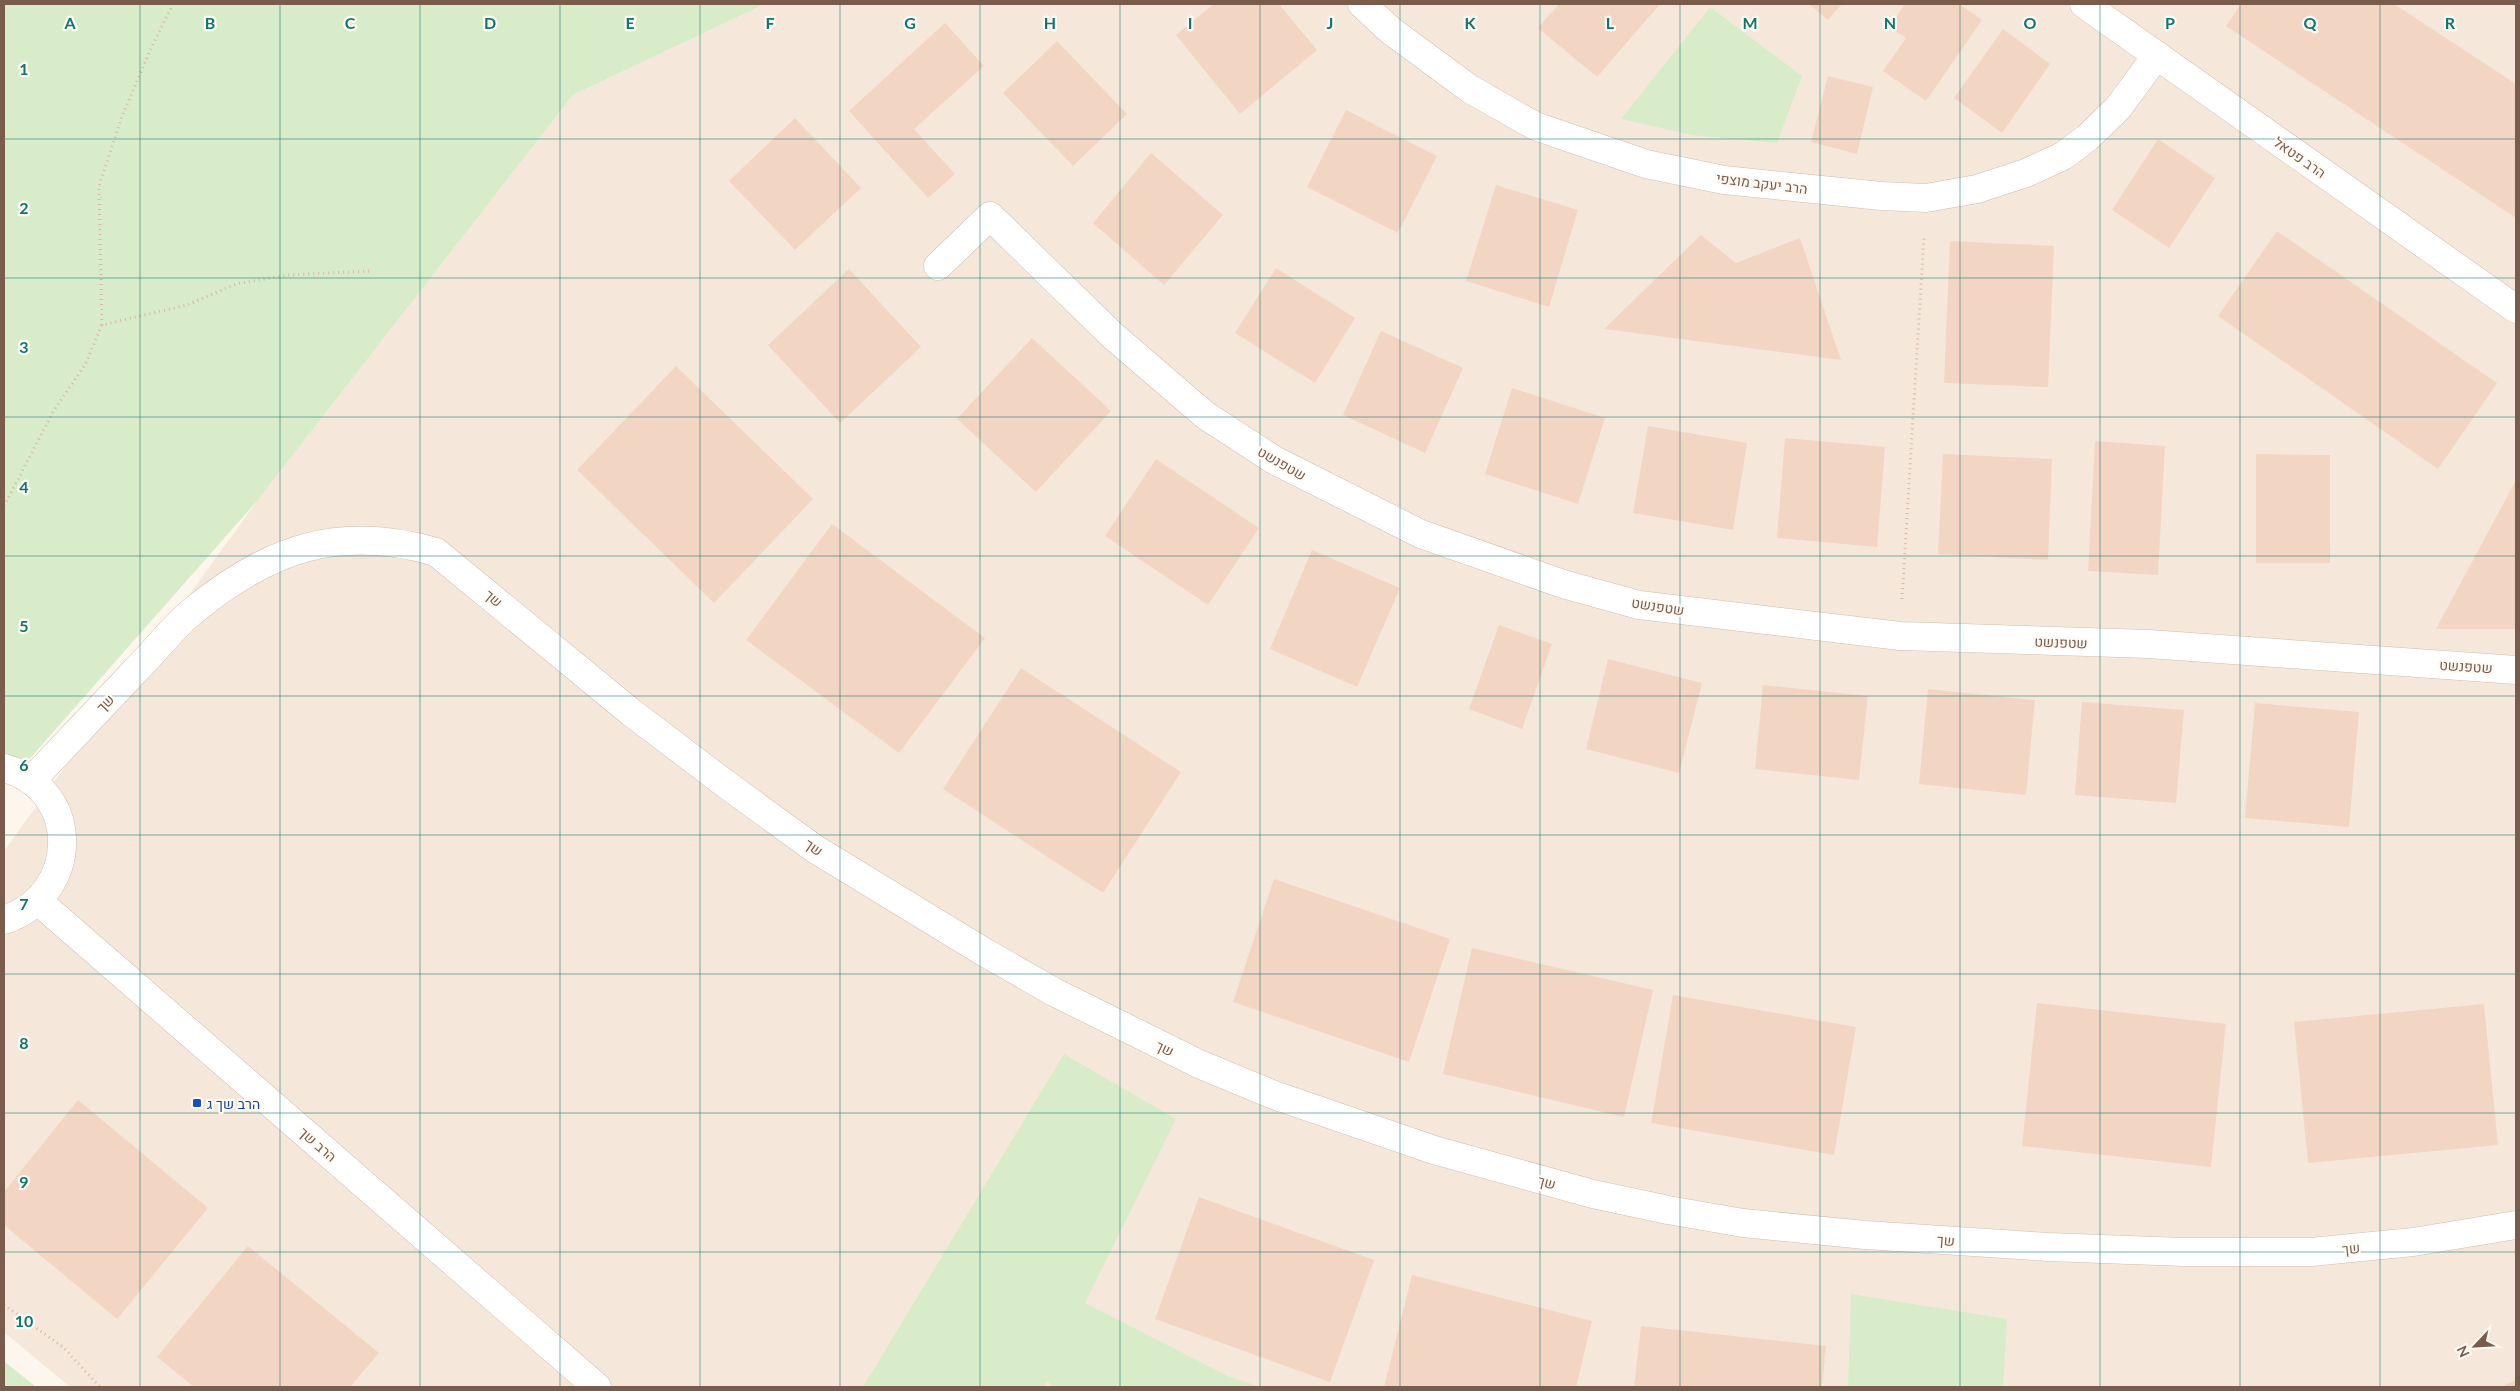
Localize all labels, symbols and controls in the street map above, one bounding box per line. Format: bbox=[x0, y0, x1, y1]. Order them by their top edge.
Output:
text: A bbox=[63, 13, 76, 32]
text: B bbox=[205, 13, 215, 32]
text: C bbox=[345, 13, 356, 32]
text: D bbox=[484, 13, 496, 32]
text: E bbox=[625, 13, 635, 32]
text: F bbox=[765, 13, 775, 32]
text: G bbox=[904, 13, 916, 32]
text: H bbox=[1044, 13, 1056, 32]
text: I bbox=[1188, 13, 1192, 32]
text: J bbox=[1327, 13, 1333, 32]
text: K bbox=[1465, 13, 1477, 32]
text: L bbox=[1606, 13, 1615, 32]
text: M bbox=[1742, 13, 1758, 32]
text: N bbox=[1884, 13, 1896, 32]
text: O bbox=[2024, 13, 2037, 32]
text: P bbox=[2165, 13, 2175, 32]
text: Q bbox=[2304, 13, 2317, 32]
text: R bbox=[2445, 13, 2456, 32]
text: 1 bbox=[19, 59, 29, 78]
street label: הרב פטאל bbox=[2271, 133, 2329, 181]
street label: הרב יעקב מוצפי bbox=[1715, 169, 1809, 197]
text: 2 bbox=[19, 198, 29, 217]
text: 3 bbox=[19, 337, 29, 356]
street label: שטפנשט bbox=[1255, 442, 1309, 484]
text: 4 bbox=[19, 477, 29, 496]
street label: שך bbox=[482, 586, 506, 610]
street label: שטפנשט bbox=[1630, 593, 1686, 619]
text: 5 bbox=[19, 616, 29, 635]
street label: שטפנשט bbox=[2034, 633, 2088, 651]
street label: שטפנשט bbox=[2439, 656, 2493, 676]
street label: שך bbox=[93, 691, 117, 715]
text: 6 bbox=[19, 755, 29, 774]
street label: שך bbox=[802, 835, 826, 859]
text: 7 bbox=[19, 894, 29, 913]
text: 8 bbox=[19, 1033, 29, 1052]
street label: שך bbox=[1153, 1036, 1177, 1060]
place label: הרב שך ג bbox=[207, 1095, 260, 1112]
marker: הרב שך ג bbox=[191, 1097, 203, 1109]
street label: הרב שך bbox=[296, 1123, 340, 1165]
street label: שך bbox=[1536, 1171, 1558, 1193]
text: 9 bbox=[19, 1172, 29, 1191]
street label: שך bbox=[1936, 1231, 1956, 1249]
street label: שך bbox=[2341, 1239, 2361, 1257]
text: 10 bbox=[15, 1311, 33, 1330]
north arrow bbox=[2450, 1321, 2500, 1371]
text: N bbox=[2453, 1343, 2473, 1360]

